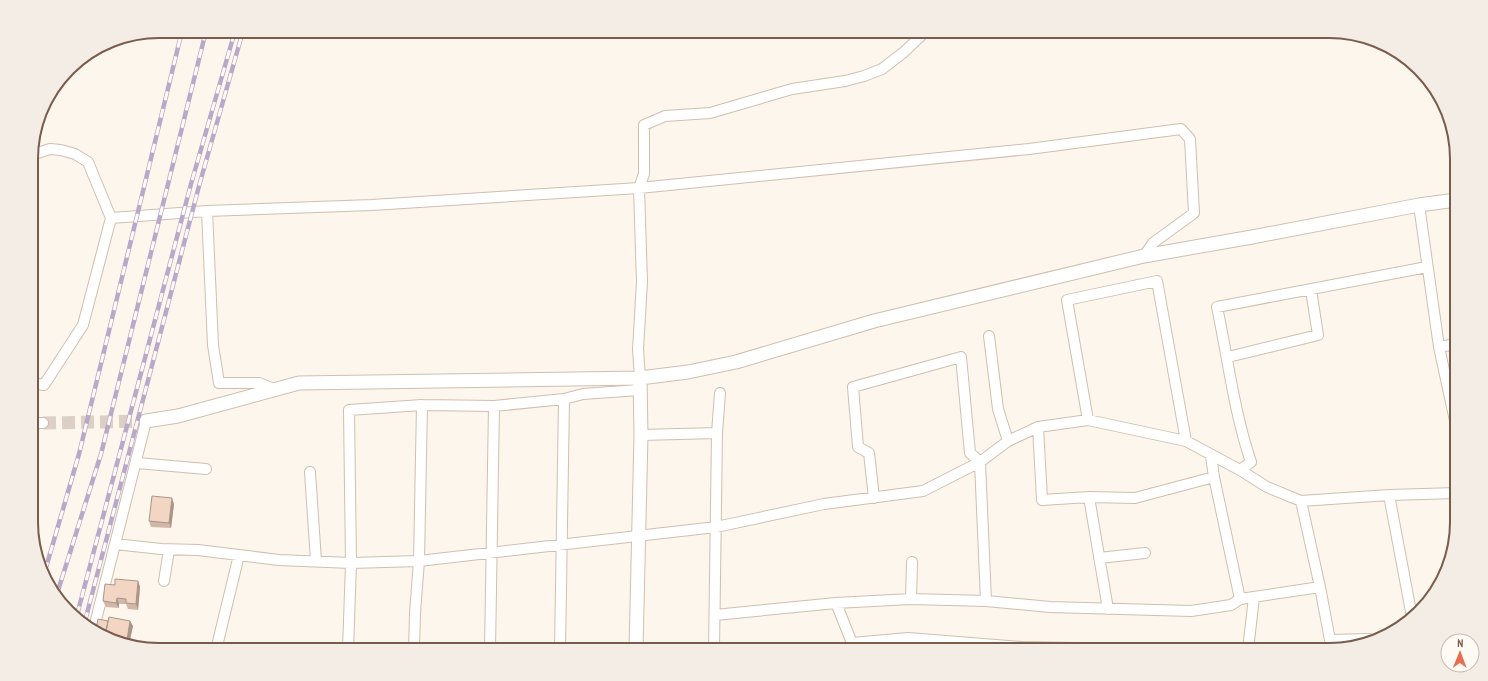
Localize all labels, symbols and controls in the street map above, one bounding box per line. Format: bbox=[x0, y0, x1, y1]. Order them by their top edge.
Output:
north arrow bbox=[1440, 633, 1480, 673]
text: N bbox=[1457, 636, 1463, 650]

